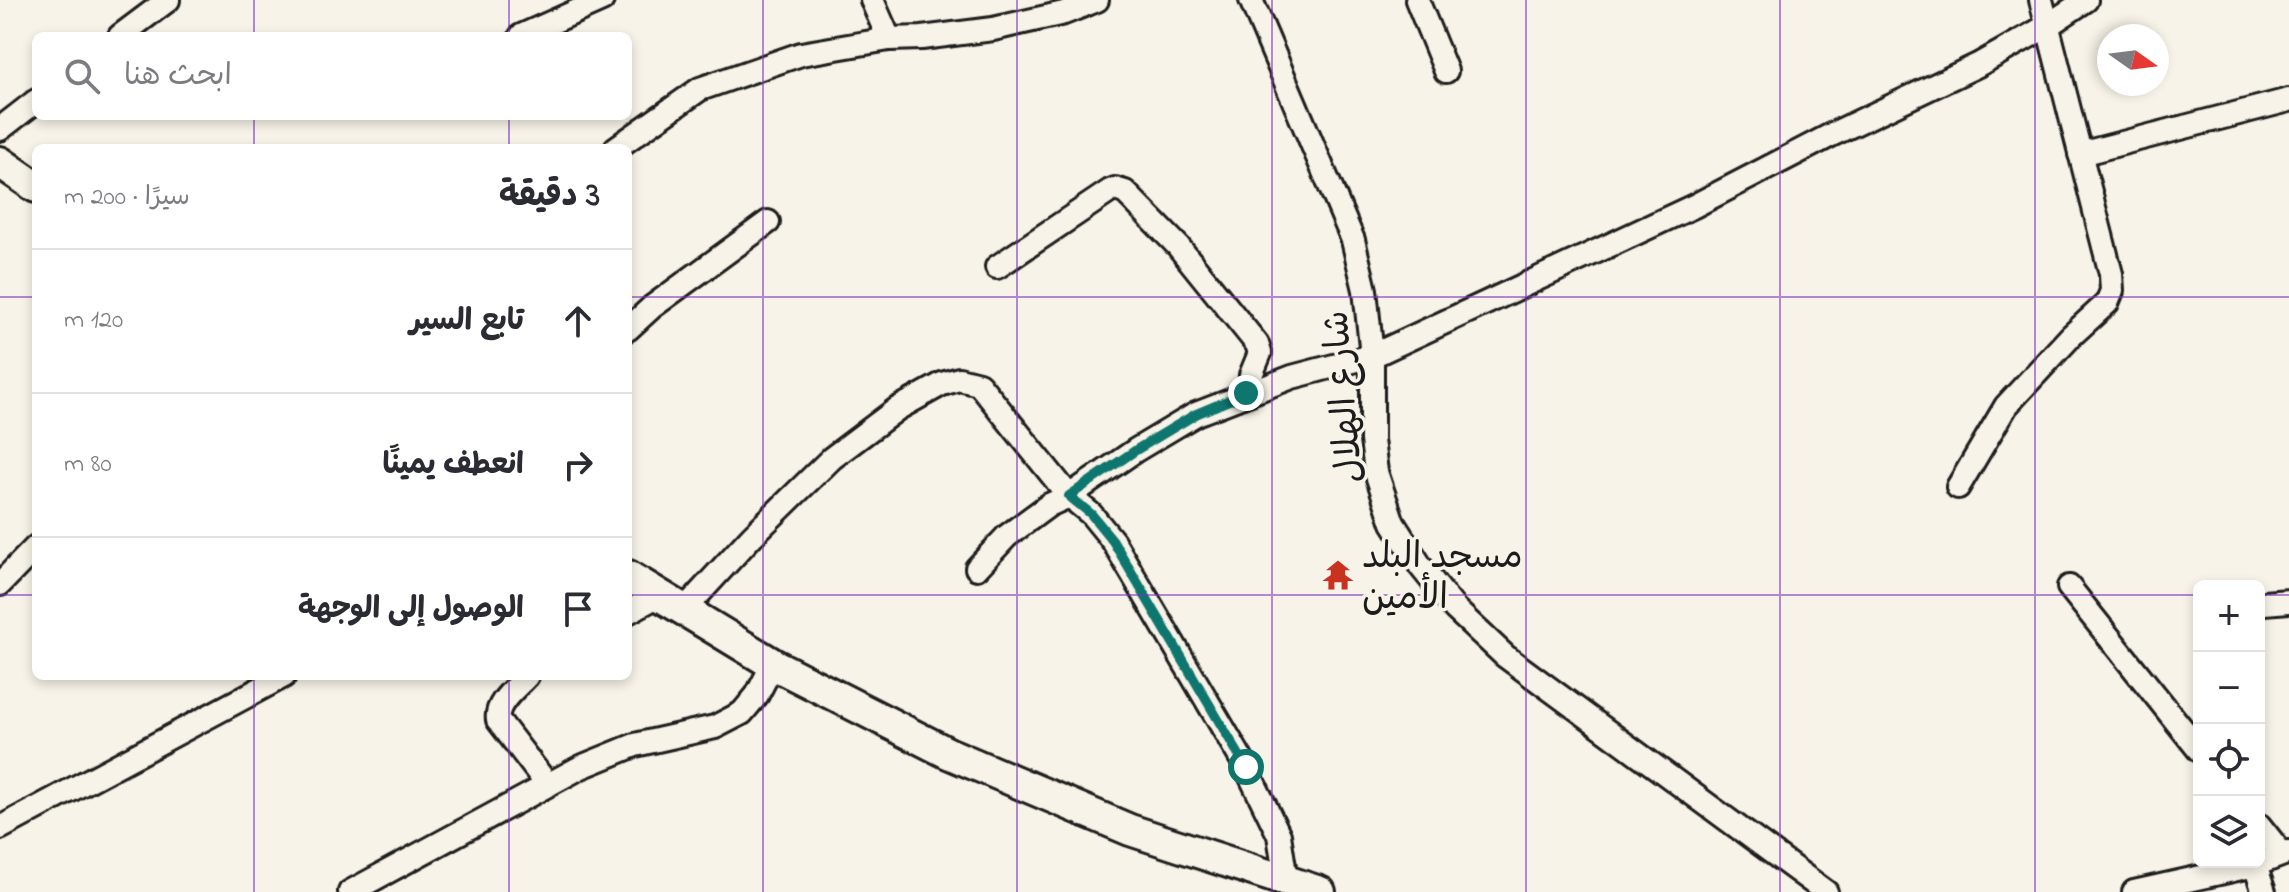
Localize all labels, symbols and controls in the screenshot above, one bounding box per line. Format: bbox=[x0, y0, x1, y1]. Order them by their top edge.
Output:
north arrow bbox=[2097, 24, 2169, 96]
search box bbox=[32, 32, 632, 120]
icon: search bbox=[60, 54, 104, 98]
text: ابحث هنا bbox=[124, 55, 232, 99]
text: 3 دقيقة bbox=[499, 172, 600, 222]
text: سيرًا · 200 m bbox=[64, 179, 190, 217]
icon: ahead bbox=[556, 299, 600, 343]
text: تابع السير bbox=[410, 300, 524, 344]
text: 120 m bbox=[64, 302, 123, 340]
street label: شارع الهلال bbox=[1312, 308, 1379, 485]
route end bbox=[1228, 375, 1264, 411]
icon: right bbox=[556, 443, 600, 487]
text: انعطف يمينًا bbox=[383, 444, 524, 488]
text: 80 m bbox=[64, 446, 112, 484]
place label: مسجد البلد الأمين bbox=[1362, 532, 1523, 626]
temple icon: مسجد البلد الأمين bbox=[1321, 558, 1355, 592]
map controls bbox=[2193, 580, 2265, 868]
button: + bbox=[2193, 580, 2265, 652]
icon: arrive bbox=[556, 587, 600, 631]
text: الوصول إلى الوجهة bbox=[298, 588, 524, 632]
button: − bbox=[2193, 652, 2265, 724]
button: locate bbox=[2193, 724, 2265, 796]
route start bbox=[1228, 749, 1264, 785]
button: layers bbox=[2193, 796, 2265, 868]

